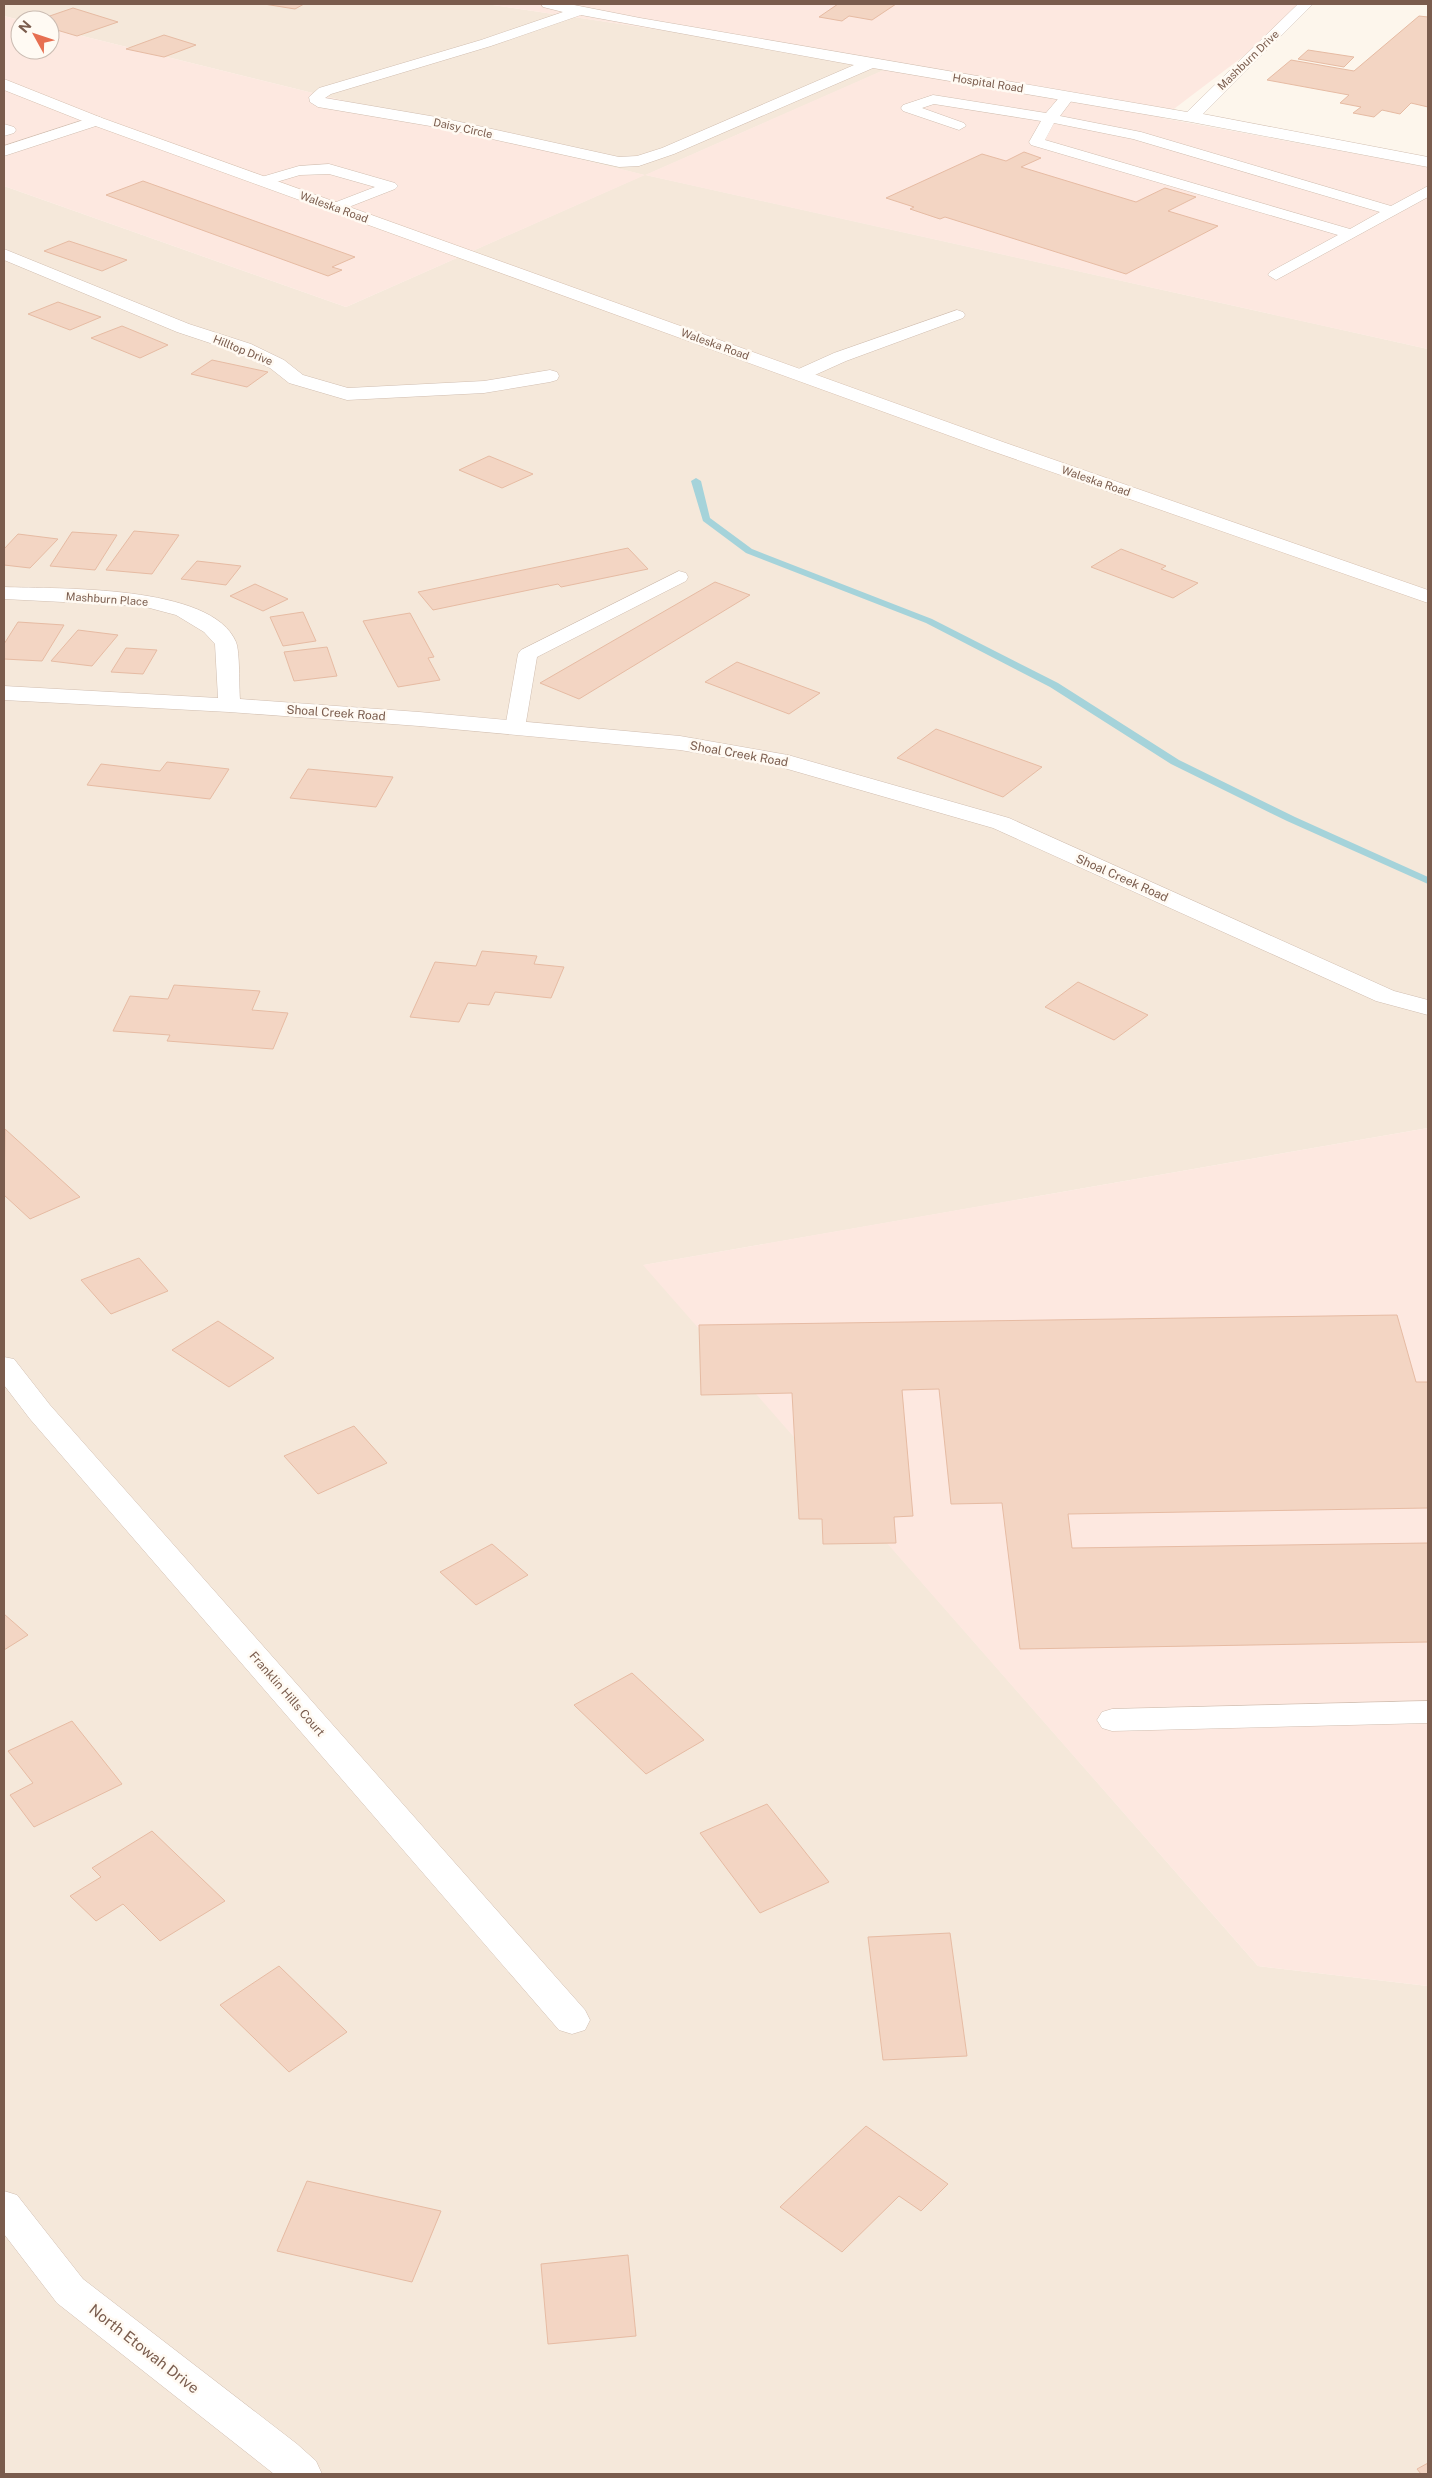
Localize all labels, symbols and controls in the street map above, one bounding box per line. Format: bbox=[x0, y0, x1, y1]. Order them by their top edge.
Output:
north arrow bbox=[10, 10, 60, 60]
text: N bbox=[15, 17, 35, 36]
street label: Mashburn Drive bbox=[1215, 28, 1281, 92]
street label: Hospital Road bbox=[952, 71, 1024, 95]
street label: Daisy Circle bbox=[432, 116, 494, 140]
street label: Waleska Road bbox=[298, 189, 370, 225]
street label: Waleska Road bbox=[679, 326, 751, 362]
street label: Hilltop Drive bbox=[211, 333, 275, 367]
street label: Waleska Road bbox=[1060, 464, 1132, 498]
street label: Mashburn Place bbox=[65, 590, 149, 608]
street label: Shoal Creek Road bbox=[286, 703, 386, 723]
street label: Shoal Creek Road bbox=[689, 738, 789, 770]
street label: Shoal Creek Road bbox=[1074, 851, 1170, 905]
street label: Franklin Hills Court bbox=[246, 1649, 328, 1739]
street label: North Etowah Drive bbox=[86, 2301, 202, 2397]

